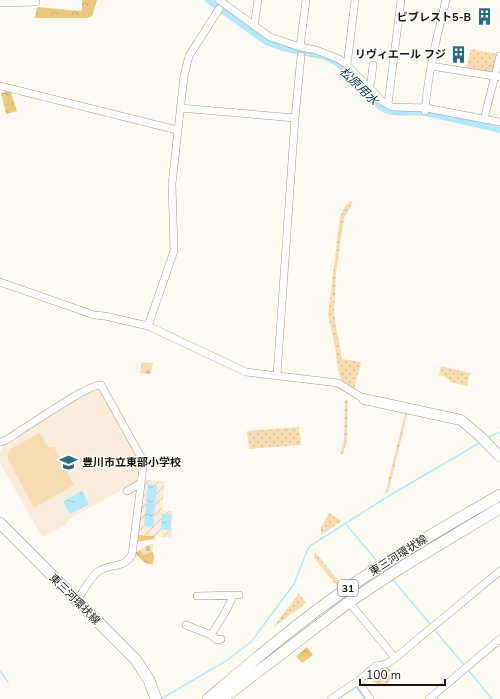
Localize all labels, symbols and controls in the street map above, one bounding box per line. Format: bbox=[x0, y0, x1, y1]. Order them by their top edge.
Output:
building icon: ビブレスト5-B bbox=[474, 7, 494, 27]
place label: ビブレスト5-B bbox=[397, 10, 471, 25]
building icon: リヴィエール フジ bbox=[449, 44, 469, 64]
place label: リヴィエール フジ bbox=[355, 47, 446, 62]
water label: 松原用水 bbox=[336, 64, 383, 110]
school or university icon: 豊川市立東部小学校 bbox=[59, 452, 79, 472]
place label: 豊川市立東部小学校 bbox=[82, 455, 181, 470]
street label: 東三河環状線 bbox=[366, 532, 430, 579]
street label: 東三河環状線 bbox=[46, 571, 103, 628]
road number: 31 bbox=[338, 580, 358, 596]
scale bar bbox=[360, 661, 445, 687]
text: 100 m bbox=[366, 667, 401, 683]

